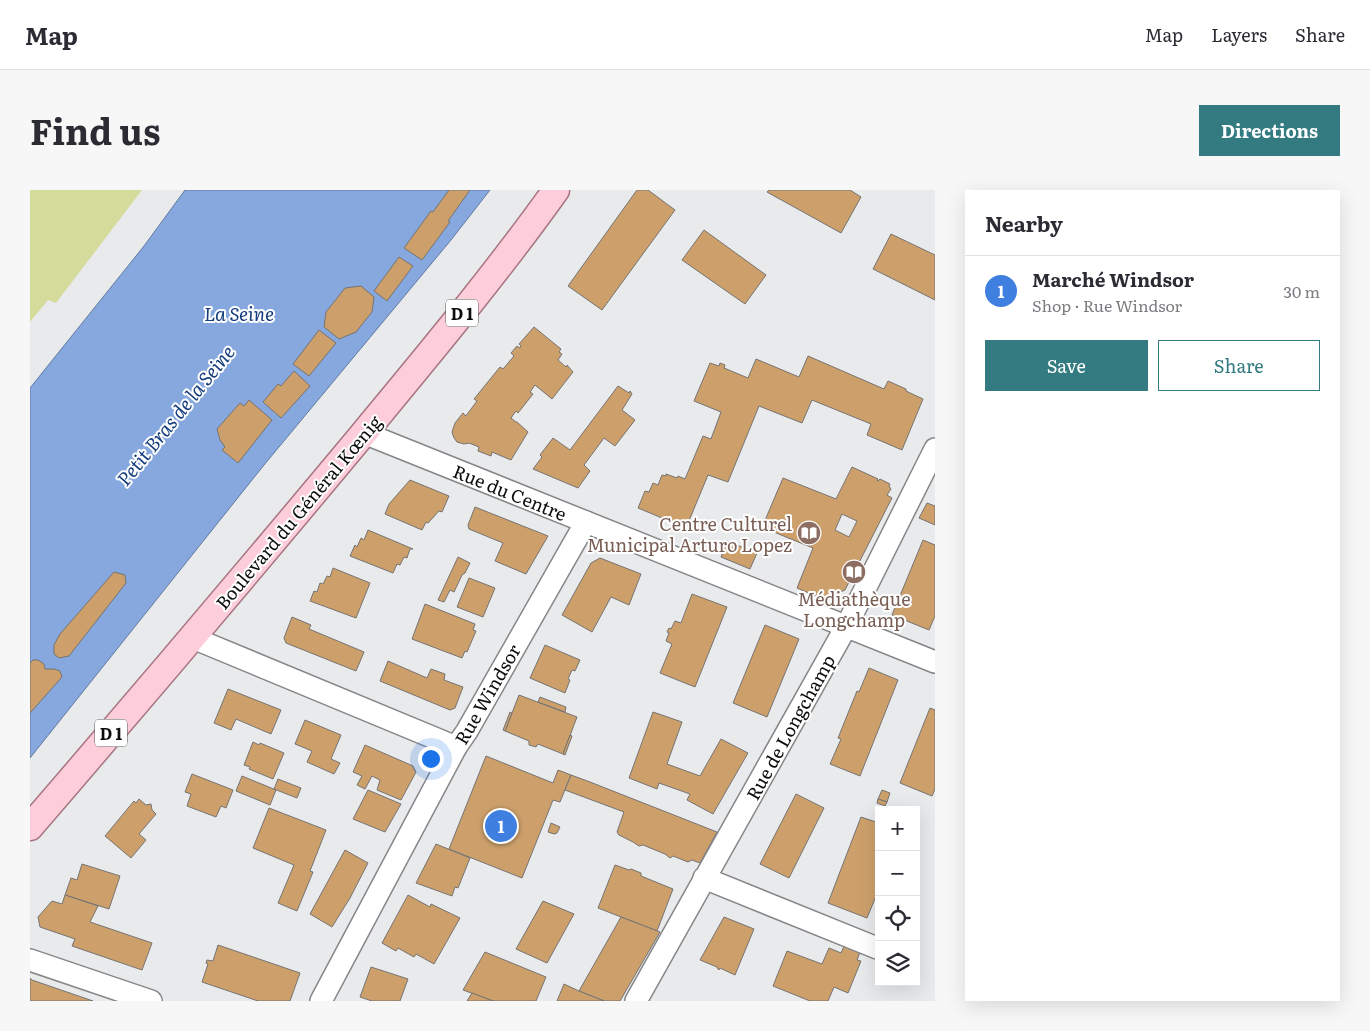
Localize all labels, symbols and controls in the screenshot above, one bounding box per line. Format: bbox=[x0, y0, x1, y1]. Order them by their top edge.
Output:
text: Map bbox=[25, 17, 78, 52]
text: Map bbox=[1145, 21, 1183, 48]
text: Layers bbox=[1211, 21, 1267, 48]
text: Share bbox=[1295, 21, 1345, 48]
text: Find us bbox=[30, 104, 160, 156]
button: Directions bbox=[1199, 105, 1340, 156]
text: Nearby bbox=[985, 207, 1063, 238]
text: Marché Windsor bbox=[1032, 265, 1194, 293]
text: 1 bbox=[998, 279, 1004, 303]
text: 30 m bbox=[1283, 279, 1320, 303]
text: Shop · Rue Windsor bbox=[1032, 293, 1182, 317]
water label: La Seine bbox=[204, 299, 274, 327]
road number: D 1 bbox=[446, 300, 478, 326]
water label: Petit Bras de la Seine bbox=[109, 339, 241, 491]
button: Save bbox=[985, 340, 1148, 391]
button: Share bbox=[1158, 340, 1320, 391]
street label: Boulevard du Général Kœnig bbox=[209, 408, 388, 615]
street label: Rue du Centre bbox=[449, 457, 571, 527]
place label: Centre Culturel Municipal Arturo Lopez bbox=[587, 510, 792, 558]
library icon: Centre Culturel Municipal Arturo Lopez bbox=[796, 520, 822, 546]
library icon: Médiathèque Longchamp bbox=[841, 559, 867, 585]
place label: Médiathèque Longchamp bbox=[797, 585, 911, 633]
street label: Rue Windsor bbox=[447, 638, 527, 749]
street label: Rue de Longchamp bbox=[739, 649, 841, 805]
road number: D 1 bbox=[95, 720, 127, 746]
your location bbox=[418, 746, 444, 772]
map controls bbox=[875, 806, 920, 986]
button: + bbox=[875, 806, 920, 851]
pin: 1 bbox=[485, 807, 517, 845]
button: − bbox=[875, 851, 920, 896]
button: locate bbox=[875, 896, 920, 941]
button: layers bbox=[875, 941, 920, 986]

